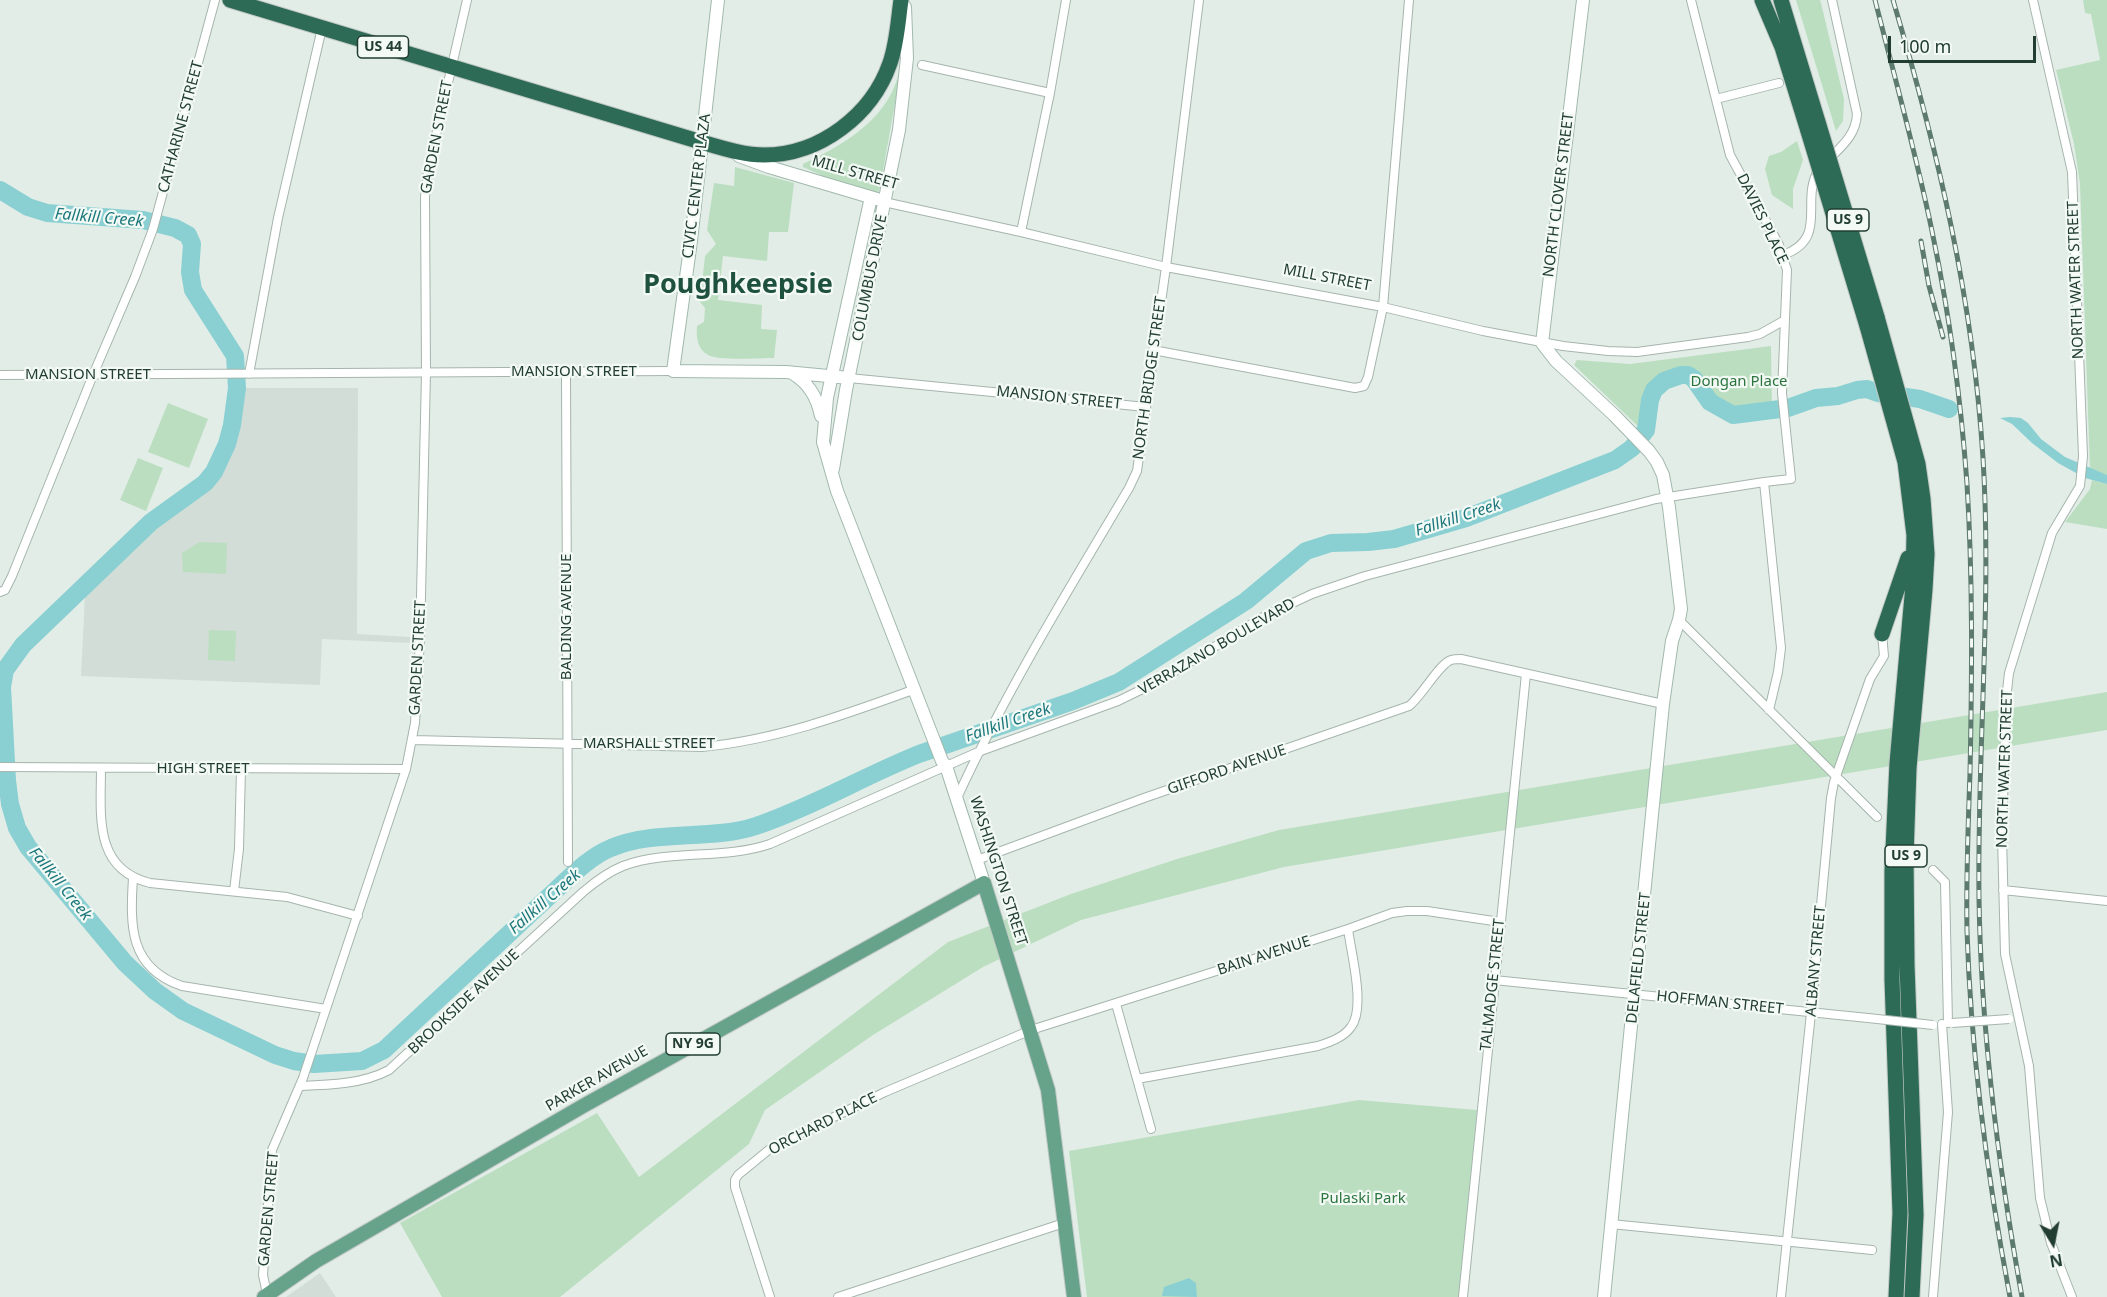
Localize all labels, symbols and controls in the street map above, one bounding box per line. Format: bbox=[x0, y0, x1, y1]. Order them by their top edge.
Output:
scale bar bbox=[1891, 24, 2040, 62]
text: 100 m bbox=[1899, 34, 1951, 58]
road number: US 44 bbox=[358, 36, 409, 58]
street label: CATHARINE STREET bbox=[155, 59, 207, 195]
street label: GARDEN STREET bbox=[417, 79, 457, 195]
street label: NORTH CLOVER STREET bbox=[1540, 112, 1578, 278]
street label: CIVIC CENTER PLAZA bbox=[679, 113, 715, 259]
street label: MILL STREET bbox=[810, 152, 900, 194]
street label: DAVIES PLACE bbox=[1732, 171, 1792, 267]
street label: NORTH WATER STREET bbox=[2064, 200, 2088, 360]
water label: Fallkill Creek bbox=[54, 205, 144, 231]
road number: US 9 bbox=[1827, 209, 1869, 231]
street label: COLUMBUS DRIVE bbox=[849, 213, 891, 343]
street label: MILL STREET bbox=[1281, 261, 1373, 295]
district label: Poughkeepsie bbox=[643, 269, 833, 301]
street label: NORTH BRIDGE STREET bbox=[1130, 295, 1170, 461]
street label: MANSION STREET bbox=[511, 363, 637, 381]
street label: MANSION STREET bbox=[25, 366, 151, 384]
park label: Dongan Place bbox=[1690, 373, 1788, 391]
street label: MANSION STREET bbox=[995, 382, 1123, 414]
water label: Fallkill Creek bbox=[1413, 495, 1503, 541]
street label: BALDING AVENUE bbox=[558, 554, 576, 680]
street label: VERRAZANO BOULEVARD bbox=[1136, 595, 1298, 699]
street label: GARDEN STREET bbox=[406, 600, 430, 716]
street label: NORTH WATER STREET bbox=[1993, 689, 2017, 849]
water label: Fallkill Creek bbox=[963, 699, 1053, 747]
street label: MARSHALL STREET bbox=[583, 735, 715, 753]
street label: GIFFORD AVENUE bbox=[1165, 741, 1289, 799]
street label: HIGH STREET bbox=[156, 760, 250, 778]
street label: WASHINGTON STREET bbox=[965, 794, 1031, 948]
water label: Fallkill Creek bbox=[25, 843, 95, 925]
road number: US 9 bbox=[1885, 845, 1927, 867]
water label: Fallkill Creek bbox=[505, 866, 585, 938]
street label: DELAFIELD STREET bbox=[1623, 892, 1655, 1024]
street label: ALBANY STREET bbox=[1802, 905, 1830, 1017]
street label: TALMADGE STREET bbox=[1477, 918, 1509, 1052]
street label: BAIN AVENUE bbox=[1215, 932, 1313, 980]
street label: BROOKSIDE AVENUE bbox=[405, 946, 523, 1058]
street label: HOFFMAN STREET bbox=[1656, 987, 1784, 1019]
road number: NY 9G bbox=[666, 1033, 720, 1055]
street label: PARKER AVENUE bbox=[543, 1042, 651, 1116]
street label: ORCHARD PLACE bbox=[766, 1089, 880, 1159]
street label: GARDEN STREET bbox=[255, 1151, 283, 1267]
park label: Pulaski Park bbox=[1320, 1190, 1406, 1208]
north arrow bbox=[2023, 1213, 2083, 1273]
text: N bbox=[2048, 1249, 2064, 1273]

